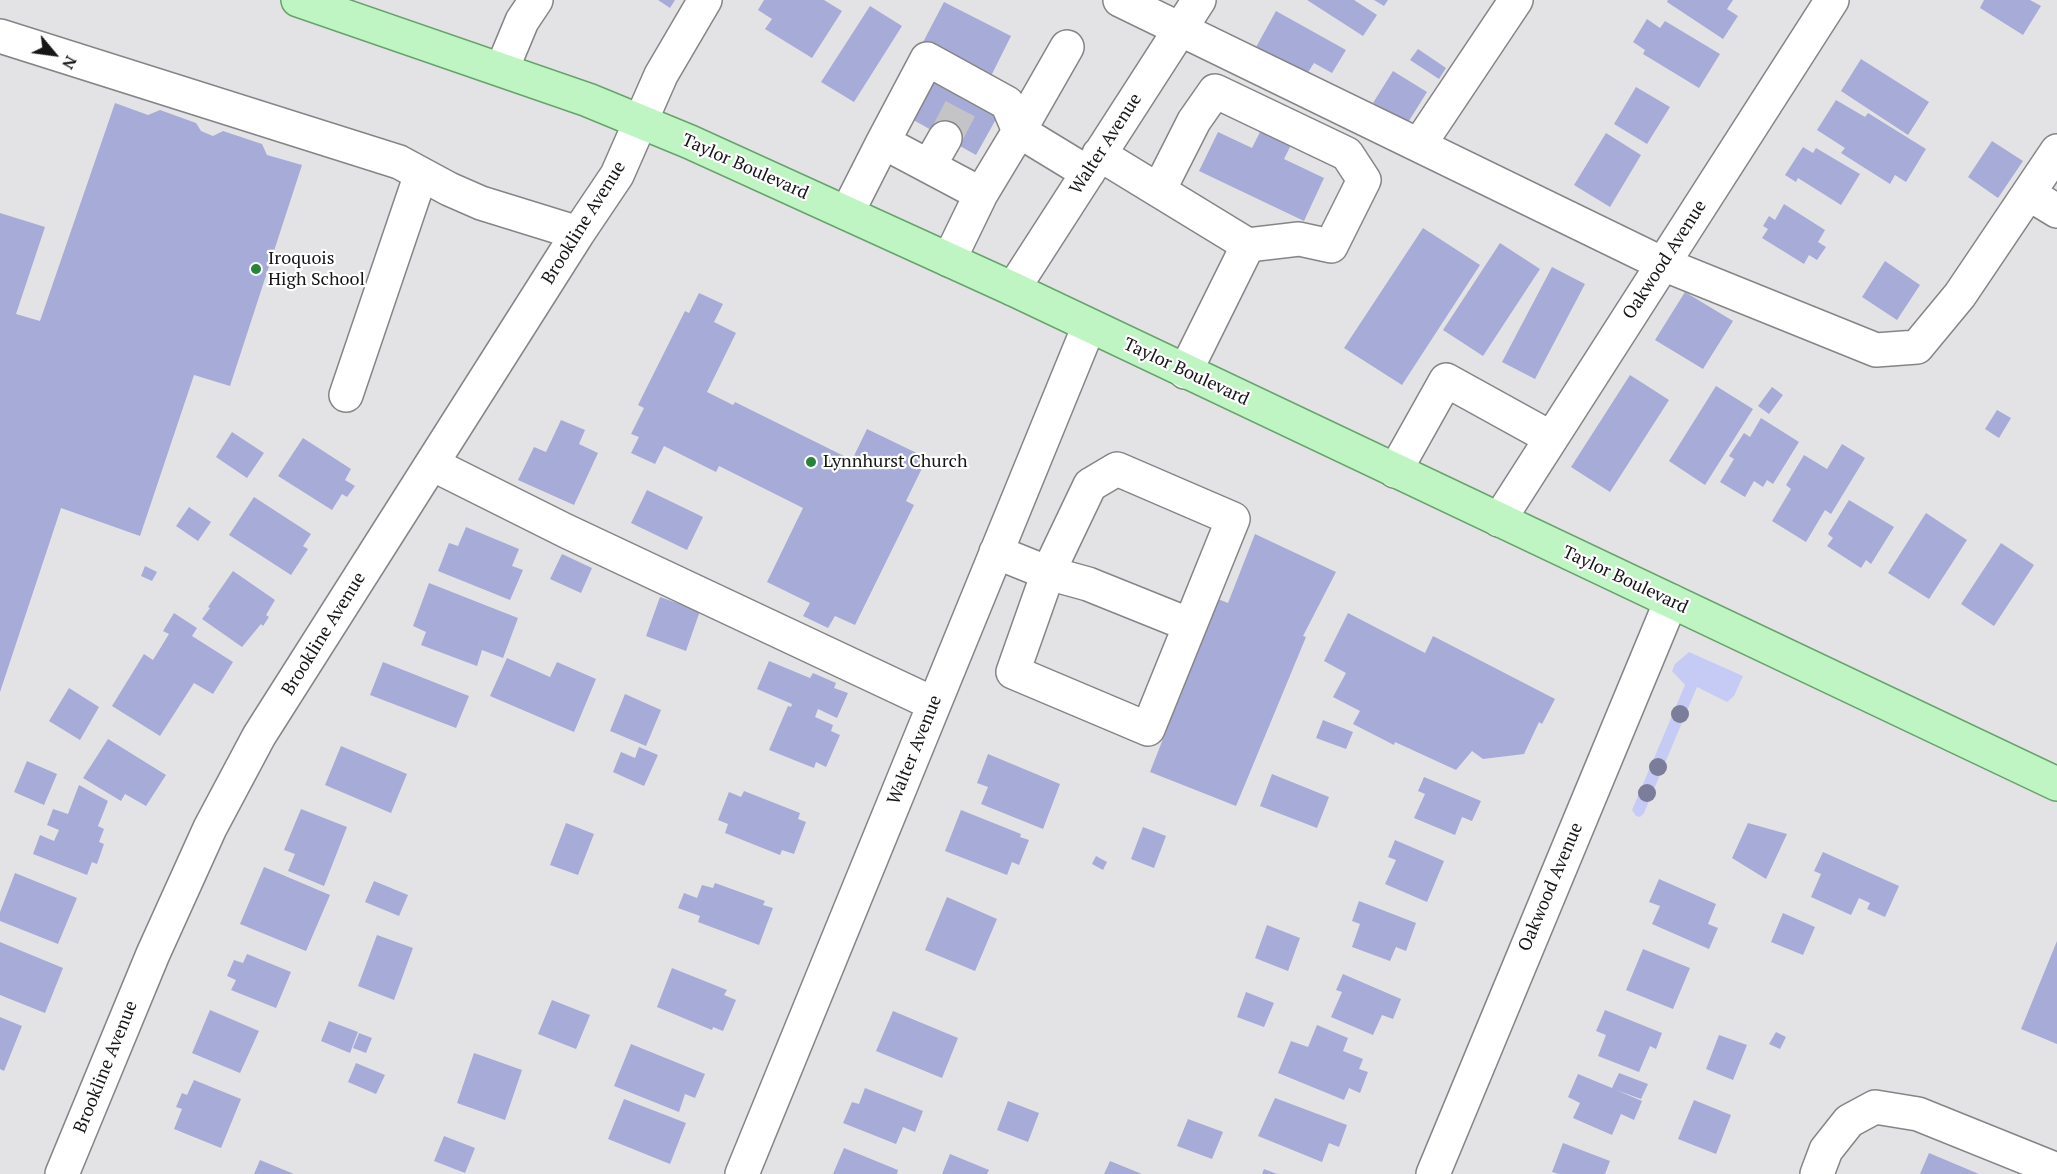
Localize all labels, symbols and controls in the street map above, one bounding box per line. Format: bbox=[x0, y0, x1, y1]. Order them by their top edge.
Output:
north arrow bbox=[24, 24, 84, 84]
text: N bbox=[57, 52, 82, 73]
street label: Walter Avenue bbox=[1065, 89, 1147, 199]
street label: Taylor Boulevard bbox=[678, 129, 812, 205]
street label: Brookline Avenue bbox=[537, 157, 631, 289]
street label: Oakwood Avenue bbox=[1618, 196, 1712, 324]
place label: Iroquois High School bbox=[268, 248, 365, 290]
marker: Iroquois High School bbox=[249, 262, 263, 276]
street label: Taylor Boulevard bbox=[1120, 333, 1252, 411]
place label: Lynnhurst Church bbox=[823, 451, 968, 473]
marker: Lynnhurst Church bbox=[804, 455, 818, 469]
street label: Taylor Boulevard bbox=[1559, 541, 1691, 619]
street label: Brookline Avenue bbox=[277, 568, 371, 700]
street label: Walter Avenue bbox=[883, 692, 947, 808]
street label: Oakwood Avenue bbox=[1514, 819, 1588, 955]
street label: Brookline Avenue bbox=[70, 998, 142, 1136]

